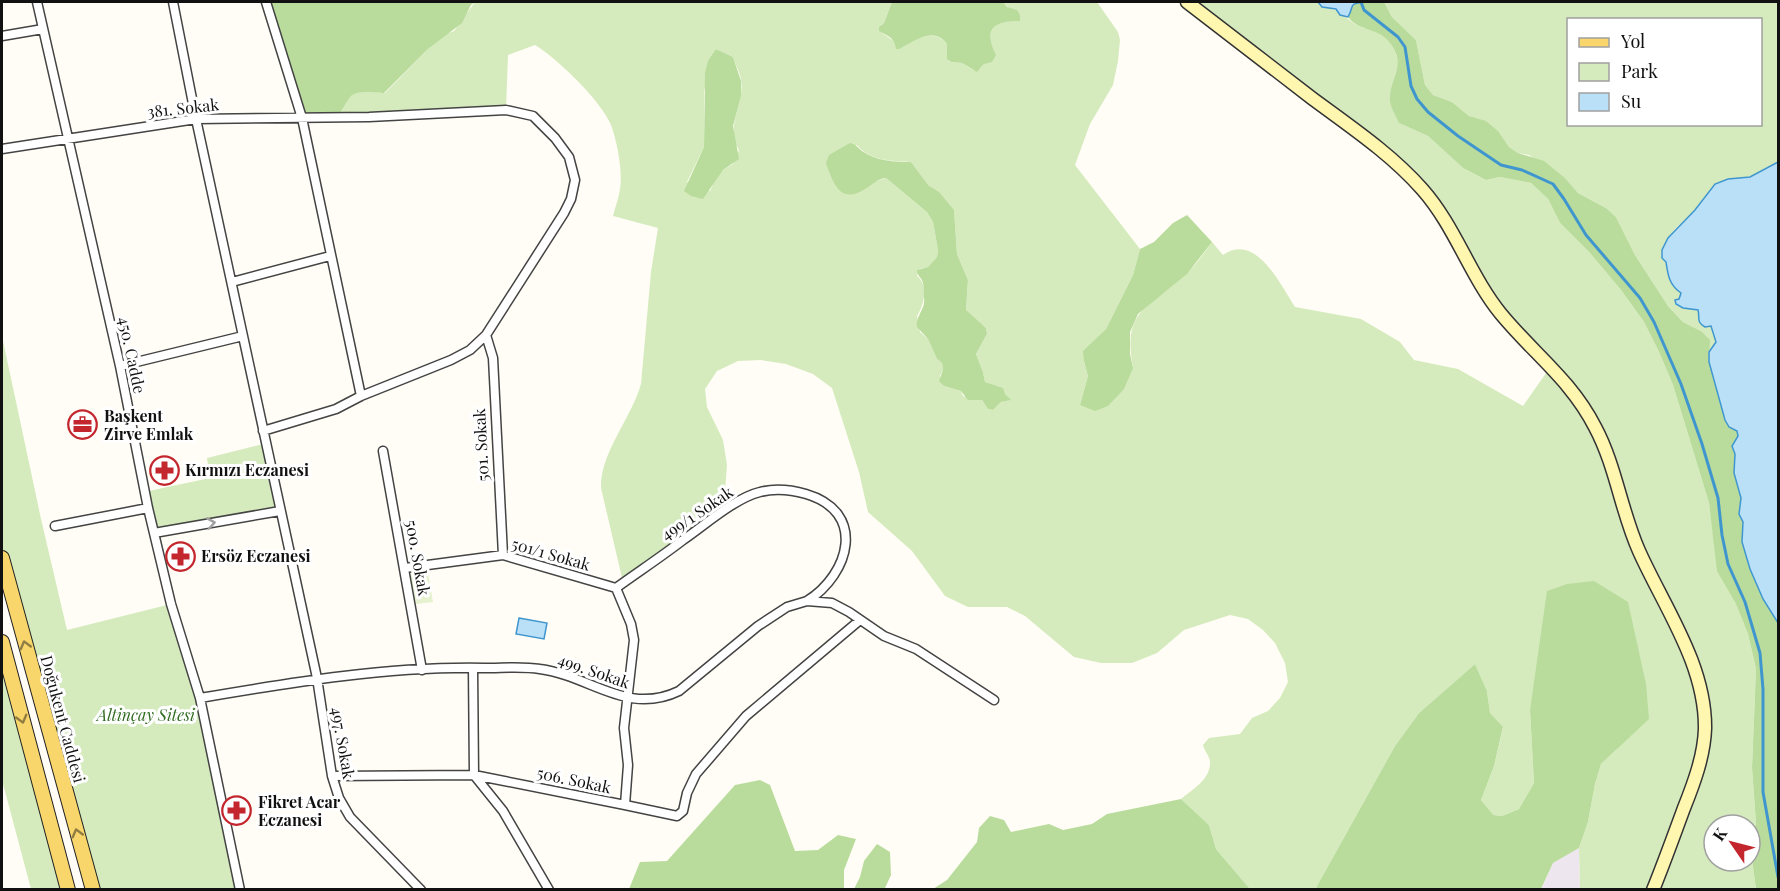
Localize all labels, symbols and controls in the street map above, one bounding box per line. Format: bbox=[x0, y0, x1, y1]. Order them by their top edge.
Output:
legend bbox=[1567, 18, 1762, 126]
text: Yol bbox=[1620, 29, 1645, 53]
text: Park bbox=[1621, 59, 1658, 83]
text: Su bbox=[1621, 89, 1642, 113]
street label: 381. Sokak bbox=[146, 93, 220, 122]
street label: 450. Cadde bbox=[114, 315, 151, 395]
place label: Başkent Zirve Emlak bbox=[104, 405, 194, 444]
street label: 501. Sokak bbox=[468, 408, 493, 482]
office icon: Başkent Zirve Emlak bbox=[67, 409, 99, 441]
pharmacy icon: Kırmızı Eczanesi bbox=[148, 454, 180, 486]
place label: Kırmızı Eczanesi bbox=[185, 459, 309, 480]
street label: 499/1 Sokak bbox=[657, 481, 737, 544]
one-way arrow bbox=[206, 517, 216, 530]
street label: 500. Sokak bbox=[402, 518, 436, 598]
street label: 501/1 Sokak bbox=[509, 532, 593, 575]
pharmacy icon: Ersöz Eczanesi bbox=[164, 540, 196, 572]
place label: Ersöz Eczanesi bbox=[201, 545, 311, 566]
one-way arrow bbox=[20, 640, 33, 650]
street label: 499. Sokak bbox=[555, 648, 633, 693]
street label: Doğukent Caddesi bbox=[36, 653, 91, 785]
park label: Altinçay Sitesi bbox=[95, 704, 196, 725]
street label: 497. Sokak bbox=[327, 705, 360, 781]
one-way arrow bbox=[15, 713, 27, 724]
street label: 506. Sokak bbox=[535, 761, 613, 798]
place label: Fikret Acar Eczanesi bbox=[258, 791, 341, 830]
pharmacy icon: Fikret Acar Eczanesi bbox=[221, 795, 253, 827]
north arrow bbox=[1702, 813, 1762, 873]
text: K bbox=[1707, 823, 1732, 845]
one-way arrow bbox=[72, 828, 85, 838]

